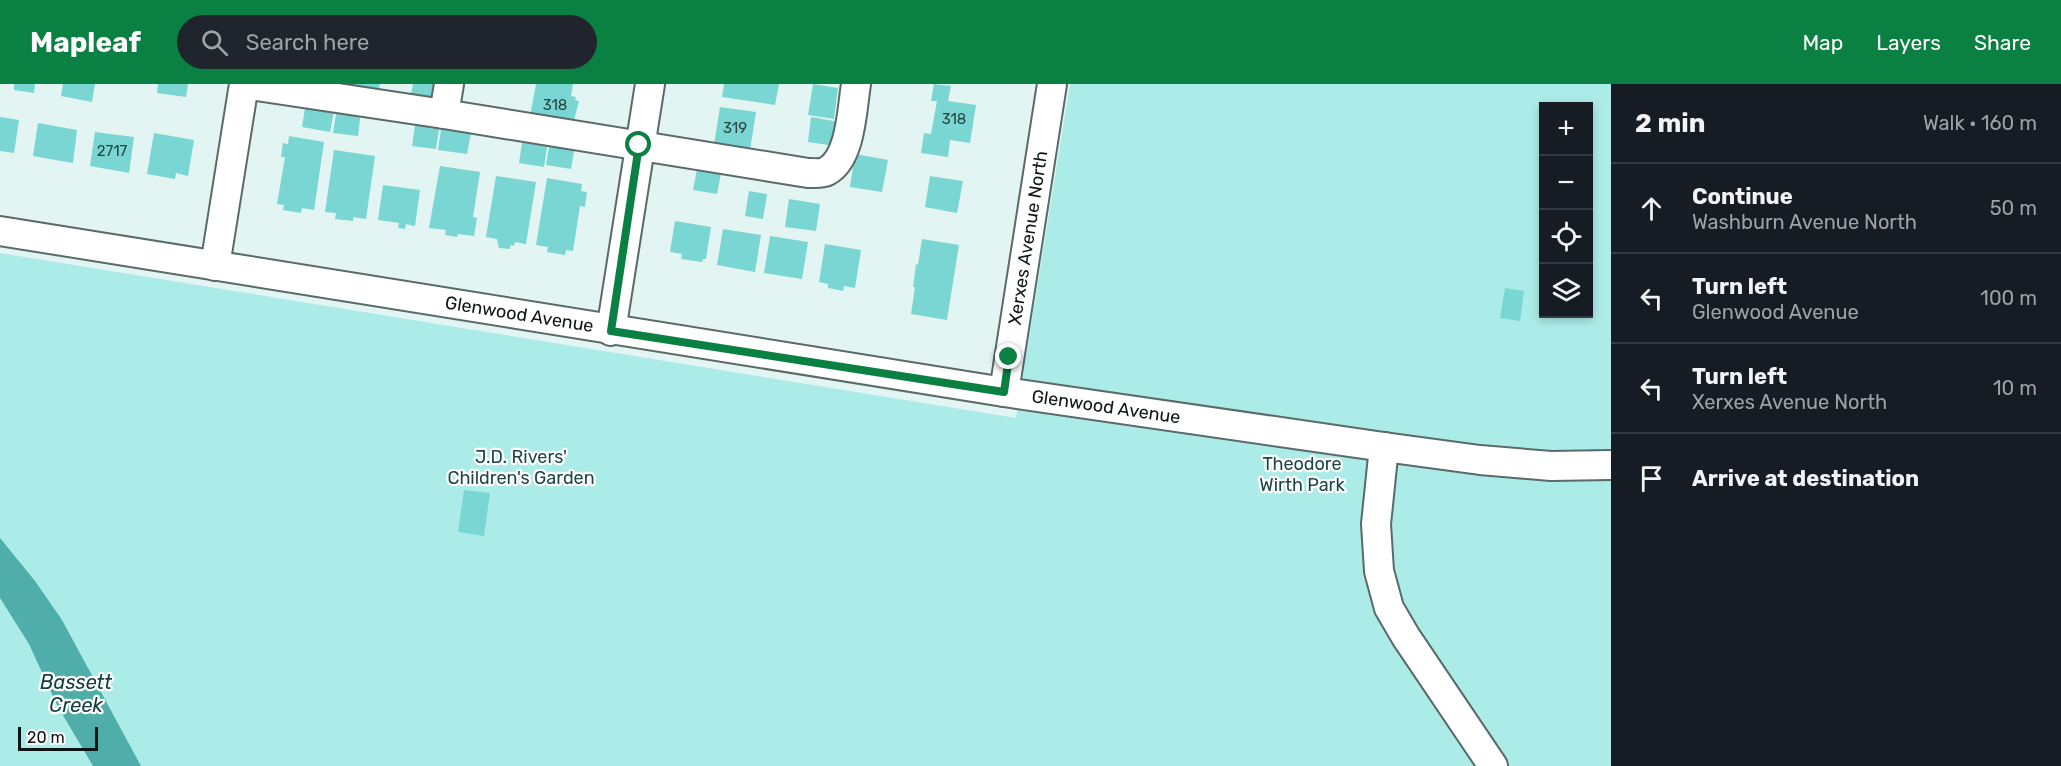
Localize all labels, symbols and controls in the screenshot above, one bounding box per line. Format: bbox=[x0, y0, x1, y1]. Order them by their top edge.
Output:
search box bbox=[177, 15, 597, 69]
text: Mapleaf bbox=[30, 26, 141, 59]
icon: search bbox=[198, 26, 231, 59]
text: Search here bbox=[246, 29, 369, 56]
text: Map bbox=[1802, 30, 1843, 55]
text: Layers bbox=[1876, 30, 1941, 55]
text: Share bbox=[1974, 30, 2031, 55]
house number: 318 bbox=[543, 96, 567, 114]
map controls bbox=[1539, 102, 1593, 318]
button: + bbox=[1539, 102, 1593, 156]
text: 2 min bbox=[1635, 108, 1705, 139]
house number: 318 bbox=[942, 110, 966, 128]
text: Walk · 160 m bbox=[1923, 111, 2037, 135]
house number: 319 bbox=[723, 119, 747, 137]
route start bbox=[625, 131, 651, 157]
house number: 2717 bbox=[97, 142, 128, 160]
street label: Xerxes Avenue North bbox=[1004, 149, 1052, 326]
button: − bbox=[1539, 156, 1593, 210]
text: Continue bbox=[1692, 183, 1793, 210]
icon: ahead bbox=[1635, 192, 1668, 225]
text: 50 m bbox=[1990, 196, 2037, 220]
button: locate bbox=[1539, 210, 1593, 264]
text: Washburn Avenue North bbox=[1692, 210, 1917, 234]
button: layers bbox=[1539, 264, 1593, 318]
text: Turn left bbox=[1692, 273, 1787, 300]
icon: left bbox=[1635, 282, 1668, 315]
text: 100 m bbox=[1980, 286, 2037, 310]
street label: Glenwood Avenue bbox=[443, 292, 595, 337]
text: Glenwood Avenue bbox=[1692, 300, 1859, 324]
route end bbox=[995, 343, 1021, 369]
text: Turn left bbox=[1692, 363, 1787, 390]
icon: left bbox=[1635, 372, 1668, 405]
text: 10 m bbox=[1993, 376, 2037, 400]
street label: Glenwood Avenue bbox=[1030, 385, 1182, 428]
text: Xerxes Avenue North bbox=[1692, 390, 1887, 414]
park label: J.D. Rivers' Children's Garden bbox=[447, 446, 595, 489]
park label: Theodore Wirth Park bbox=[1259, 453, 1345, 496]
icon: arrive bbox=[1635, 462, 1668, 495]
text: Arrive at destination bbox=[1692, 465, 1919, 492]
water label: Bassett Creek bbox=[40, 670, 112, 717]
scale bar bbox=[18, 724, 98, 752]
text: 20 m bbox=[27, 728, 65, 747]

